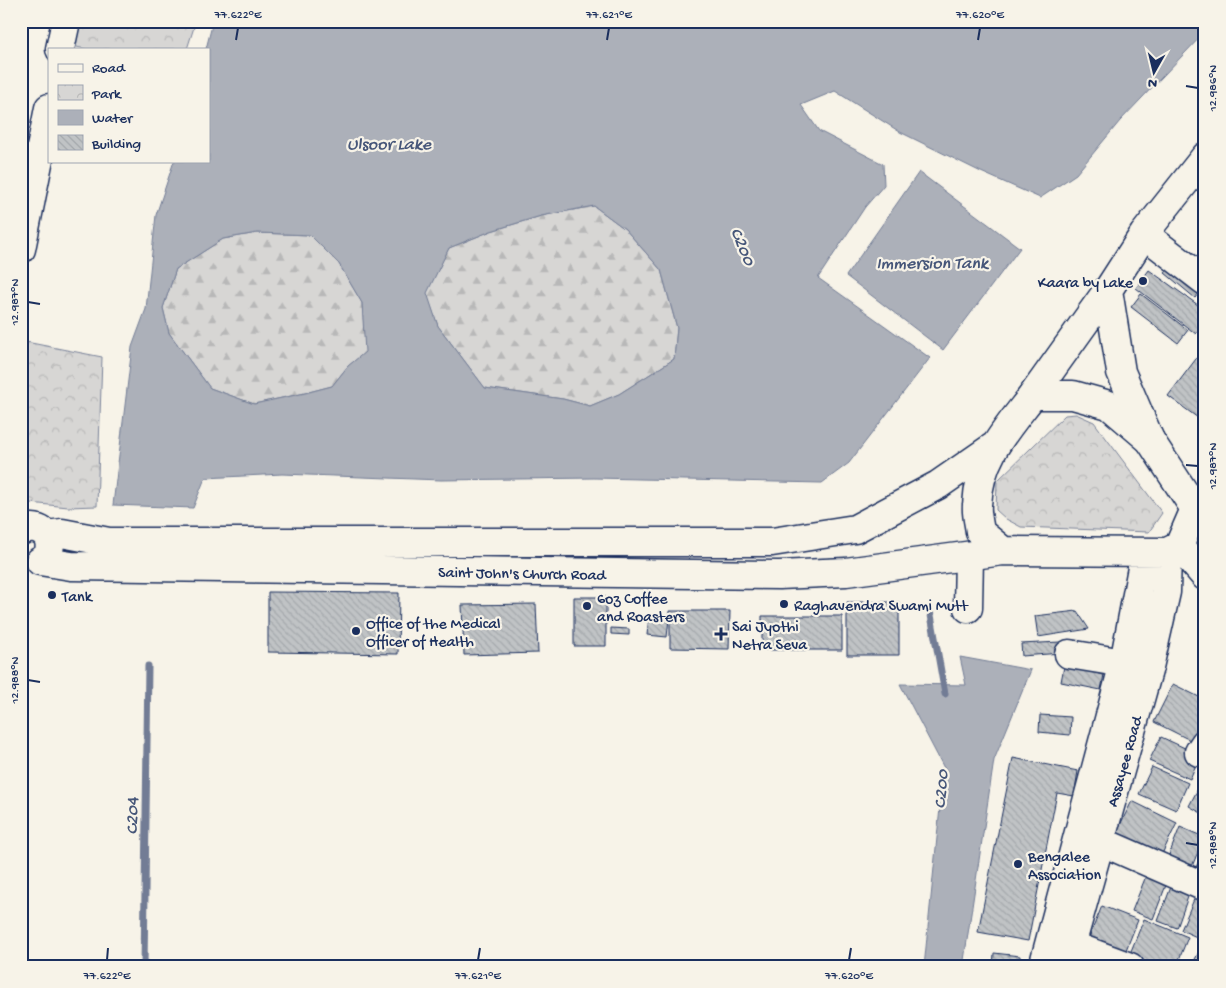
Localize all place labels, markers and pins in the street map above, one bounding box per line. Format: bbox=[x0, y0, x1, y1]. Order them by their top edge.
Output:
place label: Kaara by Lake bbox=[1038, 275, 1134, 294]
marker: Kaara by Lake bbox=[1137, 275, 1149, 287]
marker: Tank bbox=[46, 589, 58, 601]
place label: Tank bbox=[61, 589, 94, 608]
place label: 6oz Coffee and Roasters bbox=[597, 591, 686, 628]
marker: Raghavendra Swami Mutt bbox=[778, 598, 790, 610]
place label: Raghavendra Swami Mutt bbox=[794, 598, 969, 617]
marker: 6oz Coffee and Roasters bbox=[581, 600, 593, 612]
place label: Office of the Medical Officer of Health bbox=[366, 616, 501, 653]
place label: Sai Jyothi Netra Seva bbox=[732, 619, 808, 656]
marker: Office of the Medical Officer of Health bbox=[350, 625, 362, 637]
marker: Sai Jyothi Netra Seva bbox=[714, 627, 728, 641]
place label: Bengalee Association bbox=[1027, 849, 1102, 886]
marker: Bengalee Association bbox=[1012, 858, 1024, 870]

